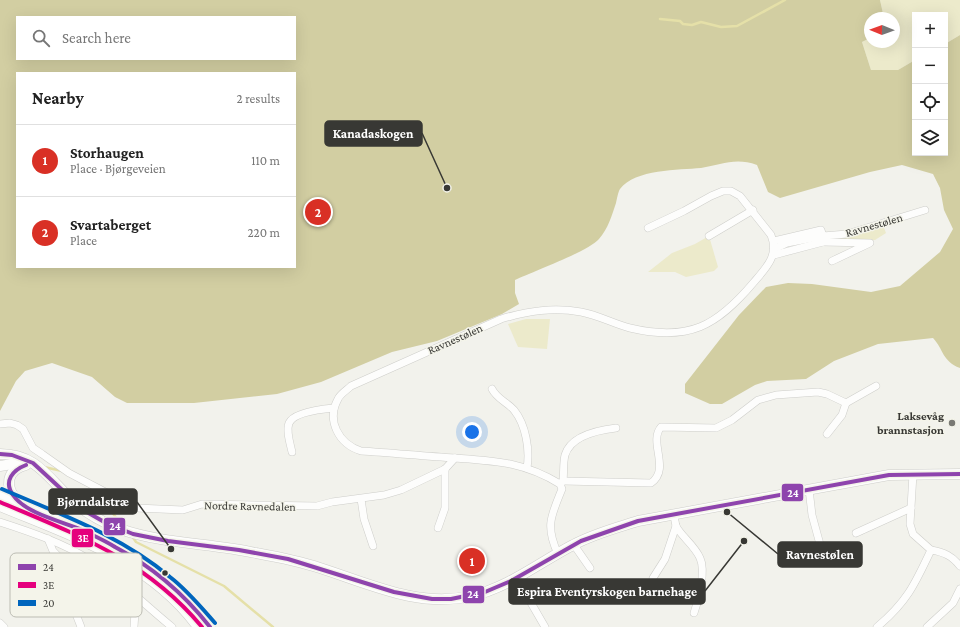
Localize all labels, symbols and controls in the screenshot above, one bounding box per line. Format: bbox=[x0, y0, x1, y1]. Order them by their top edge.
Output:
north arrow bbox=[864, 12, 900, 48]
map controls bbox=[912, 12, 948, 156]
button: + bbox=[912, 12, 948, 48]
search box bbox=[16, 16, 296, 60]
icon: search bbox=[30, 27, 52, 49]
text: Search here bbox=[62, 30, 131, 46]
button: − bbox=[912, 48, 948, 84]
button: locate bbox=[912, 84, 948, 120]
text: Nearby bbox=[32, 89, 84, 108]
text: 2 results bbox=[237, 91, 280, 106]
button: layers bbox=[912, 120, 948, 156]
callout: Kanadaskogen bbox=[325, 121, 422, 146]
text: Kanadaskogen bbox=[333, 126, 414, 141]
text: Storhaugen bbox=[70, 145, 144, 161]
text: 1 bbox=[43, 153, 47, 168]
text: 110 m bbox=[251, 153, 280, 168]
text: Place · Bjørgeveien bbox=[70, 161, 166, 176]
pin: 2 bbox=[305, 197, 331, 227]
street label: Ravnestølen bbox=[844, 210, 905, 240]
text: Svartaberget bbox=[70, 217, 151, 233]
text: 2 bbox=[42, 225, 48, 240]
text: 220 m bbox=[247, 225, 280, 240]
text: Place bbox=[70, 233, 97, 248]
street label: Ravnestølen bbox=[425, 320, 485, 357]
place label: Laksevåg brannstasjon bbox=[876, 409, 944, 437]
marker: Laksevåg brannstasjon bbox=[947, 418, 957, 428]
your location bbox=[462, 422, 482, 442]
line badge: 24 bbox=[781, 483, 804, 502]
text: 24 bbox=[787, 487, 799, 499]
callout: Bjørndalstræ bbox=[49, 489, 137, 514]
text: Bjørndalstræ bbox=[57, 494, 129, 510]
street label: Nordre Ravnedalen bbox=[204, 498, 297, 514]
line badge: 24 bbox=[103, 517, 126, 536]
text: 24 bbox=[109, 520, 121, 532]
line badge: 3E bbox=[71, 528, 94, 548]
text: 3E bbox=[77, 532, 90, 544]
callout: Ravnestølen bbox=[778, 542, 862, 567]
pin: 1 bbox=[459, 546, 485, 576]
text: Ravnestølen bbox=[786, 547, 854, 562]
legend bbox=[10, 553, 142, 617]
text: 24 bbox=[43, 561, 54, 573]
unlabelled marker bbox=[160, 568, 170, 578]
text: 3E bbox=[43, 579, 54, 591]
callout: Espira Eventyrskogen barnehage bbox=[509, 579, 705, 604]
text: Espira Eventyrskogen barnehage bbox=[517, 584, 697, 599]
line badge: 24 bbox=[462, 585, 485, 604]
text: 24 bbox=[467, 588, 479, 600]
text: 20 bbox=[43, 597, 54, 609]

